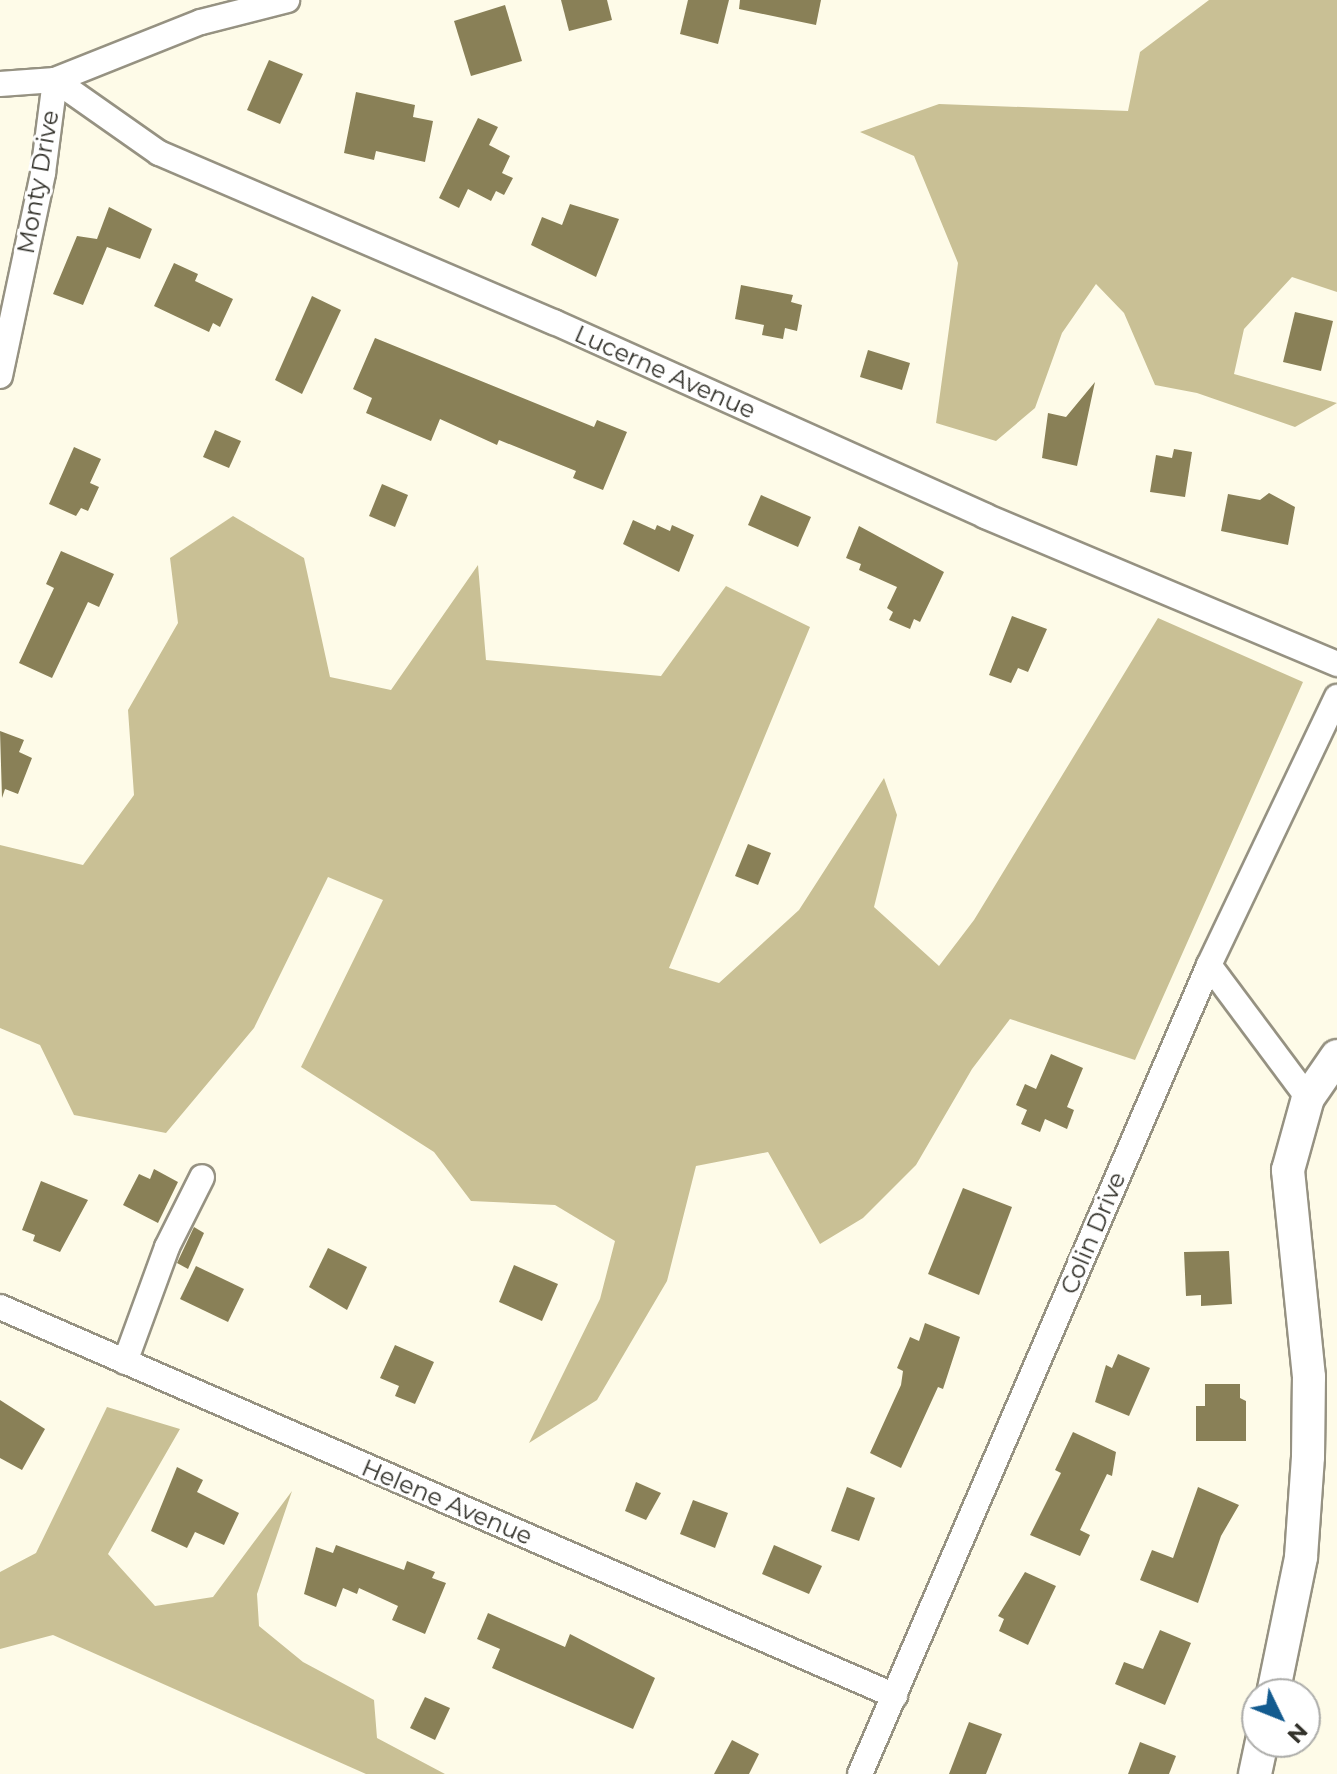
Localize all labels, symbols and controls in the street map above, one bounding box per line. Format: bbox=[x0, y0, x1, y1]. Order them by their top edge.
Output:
street label: Monty Drive bbox=[11, 108, 65, 256]
street label: Lucerne Avenue bbox=[570, 319, 760, 425]
street label: Colin Drive bbox=[1054, 1168, 1132, 1298]
street label: Helene Avenue bbox=[357, 1453, 537, 1551]
north arrow bbox=[1241, 1678, 1321, 1758]
text: N bbox=[1282, 1718, 1313, 1749]

